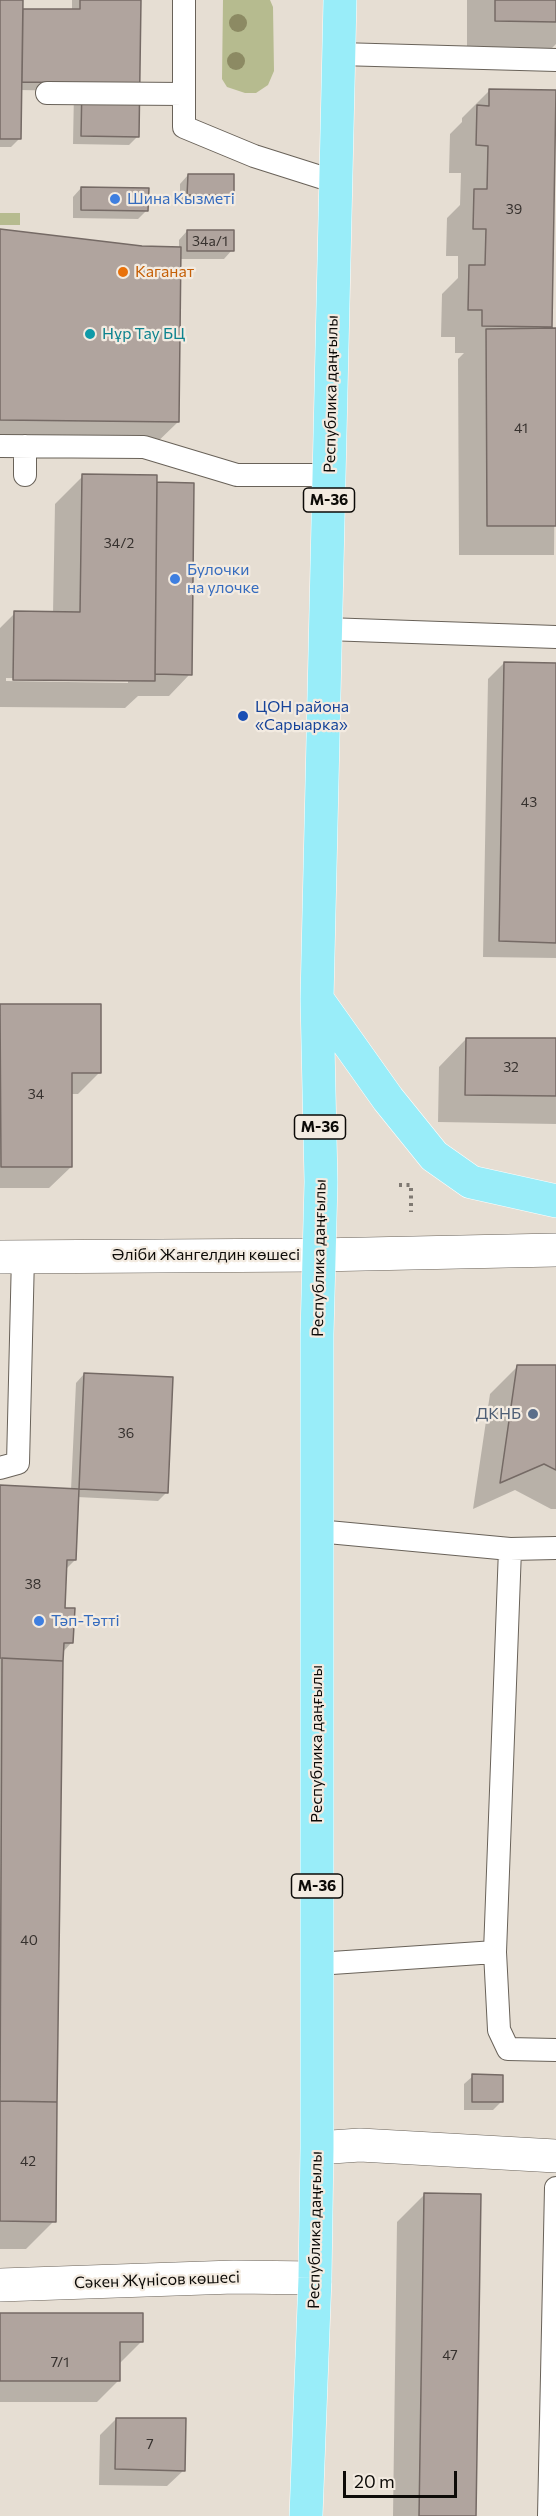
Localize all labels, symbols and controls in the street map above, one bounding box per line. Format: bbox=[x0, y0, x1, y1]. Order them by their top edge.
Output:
place label: Шина Кызметі bbox=[127, 189, 235, 209]
marker: Шина Кызметі bbox=[108, 192, 122, 206]
house number: 39 bbox=[506, 201, 522, 217]
house number: 34а/1 bbox=[192, 233, 228, 249]
place label: Каганат bbox=[135, 262, 194, 282]
marker: Каганат bbox=[116, 265, 130, 279]
street label: Республика даңғылы bbox=[320, 315, 342, 473]
place label: Нұр Тау БЦ bbox=[102, 324, 185, 344]
marker: Нұр Тау БЦ bbox=[83, 327, 97, 341]
house number: 41 bbox=[514, 420, 528, 436]
road number: M-36 bbox=[304, 488, 354, 512]
house number: 34/2 bbox=[104, 535, 134, 551]
place label: Булочки на улочке bbox=[187, 560, 259, 598]
marker: Булочки на улочке bbox=[168, 572, 182, 586]
place label: ЦОН района «Сарыарка» bbox=[255, 697, 349, 735]
marker: ЦОН района «Сарыарка» bbox=[236, 709, 250, 723]
house number: 43 bbox=[521, 794, 537, 810]
house number: 32 bbox=[503, 1059, 519, 1075]
house number: 34 bbox=[28, 1086, 44, 1102]
road number: M-36 bbox=[294, 1115, 346, 1139]
street label: Республика даңғылы bbox=[308, 1179, 330, 1337]
street label: Әліби Жангелдин көшесі bbox=[112, 1245, 300, 1265]
place label: ДКНБ bbox=[476, 1404, 521, 1424]
marker: ДКНБ bbox=[526, 1407, 540, 1421]
house number: 36 bbox=[118, 1425, 134, 1441]
house number: 38 bbox=[25, 1576, 41, 1592]
place label: Тәп-Тәтті bbox=[51, 1611, 120, 1631]
marker: Тәп-Тәтті bbox=[32, 1614, 46, 1628]
street label: Республика даңғылы bbox=[307, 1665, 327, 1823]
road number: M-36 bbox=[292, 1874, 342, 1898]
house number: 40 bbox=[20, 1932, 38, 1948]
street label: Республика даңғылы bbox=[304, 2151, 326, 2309]
house number: 42 bbox=[20, 2153, 36, 2169]
street label: Сәкен Жүнісов көшесі bbox=[74, 2268, 240, 2292]
house number: 47 bbox=[442, 2347, 458, 2363]
house number: 7/1 bbox=[51, 2354, 69, 2370]
house number: 7 bbox=[146, 2436, 154, 2452]
scale bar bbox=[346, 2459, 460, 2497]
text: 20 m bbox=[354, 2470, 395, 2492]

